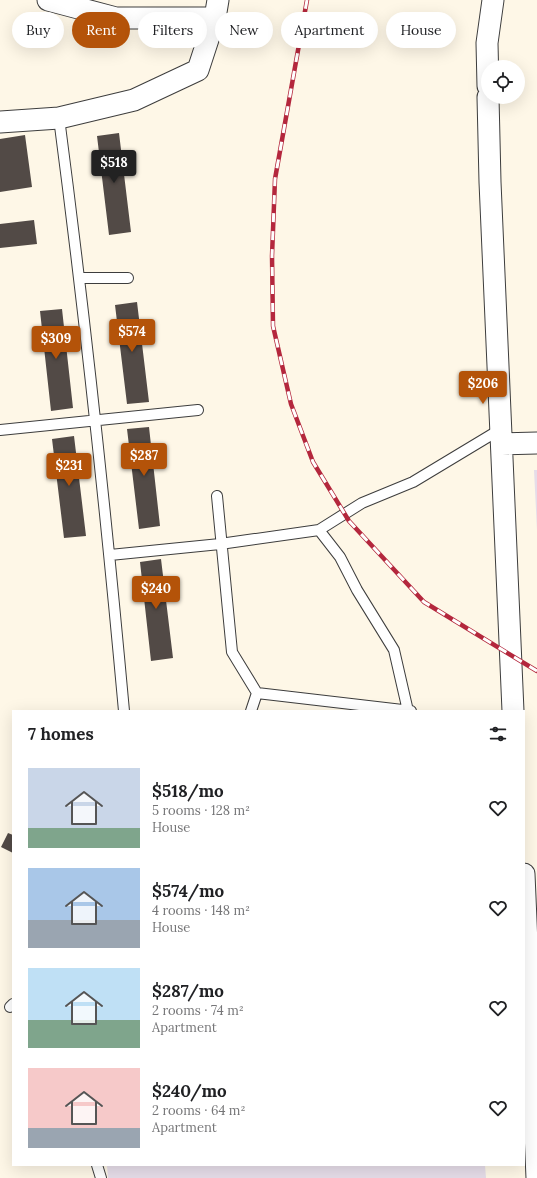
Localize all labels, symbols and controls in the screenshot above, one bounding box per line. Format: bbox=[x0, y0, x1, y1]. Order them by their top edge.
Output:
chip: Buy bbox=[12, 12, 64, 48]
chip: Rent bbox=[72, 12, 130, 48]
chip: Filters bbox=[138, 12, 207, 48]
chip: New bbox=[215, 12, 273, 48]
chip: Apartment bbox=[281, 12, 378, 48]
chip: House bbox=[386, 12, 456, 48]
map controls bbox=[481, 60, 525, 104]
button: locate bbox=[481, 60, 525, 104]
pin: $518 bbox=[90, 150, 138, 184]
text: $518 bbox=[100, 154, 128, 171]
pin: $574 bbox=[108, 319, 156, 353]
text: $574 bbox=[118, 323, 146, 340]
pin: $309 bbox=[32, 326, 80, 360]
text: $309 bbox=[41, 330, 71, 347]
pin: $206 bbox=[459, 371, 507, 405]
text: $206 bbox=[468, 375, 498, 392]
pin: $287 bbox=[120, 443, 168, 477]
text: $287 bbox=[130, 447, 158, 464]
pin: $231 bbox=[45, 453, 93, 487]
text: $231 bbox=[55, 457, 83, 474]
pin: $240 bbox=[132, 576, 180, 610]
text: $240 bbox=[141, 580, 171, 597]
text: 7 homes bbox=[28, 723, 94, 745]
icon: filters bbox=[487, 723, 509, 745]
text: $518/mo bbox=[152, 780, 224, 802]
icon: home bbox=[60, 784, 108, 832]
icon: heart bbox=[487, 797, 509, 819]
text: 5 rooms · 128 m² bbox=[152, 802, 250, 819]
text: House bbox=[152, 819, 190, 836]
text: $574/mo bbox=[152, 880, 224, 902]
icon: home bbox=[60, 884, 108, 932]
icon: heart bbox=[487, 897, 509, 919]
text: 4 rooms · 148 m² bbox=[152, 902, 250, 919]
text: House bbox=[152, 919, 190, 936]
text: $287/mo bbox=[152, 980, 224, 1002]
icon: home bbox=[60, 984, 108, 1032]
icon: heart bbox=[487, 997, 509, 1019]
text: 2 rooms · 74 m² bbox=[152, 1002, 244, 1019]
text: Apartment bbox=[152, 1019, 217, 1036]
text: $240/mo bbox=[152, 1080, 227, 1102]
icon: home bbox=[60, 1084, 108, 1132]
icon: heart bbox=[487, 1097, 509, 1119]
text: 2 rooms · 64 m² bbox=[152, 1102, 245, 1119]
text: Apartment bbox=[152, 1119, 217, 1136]

